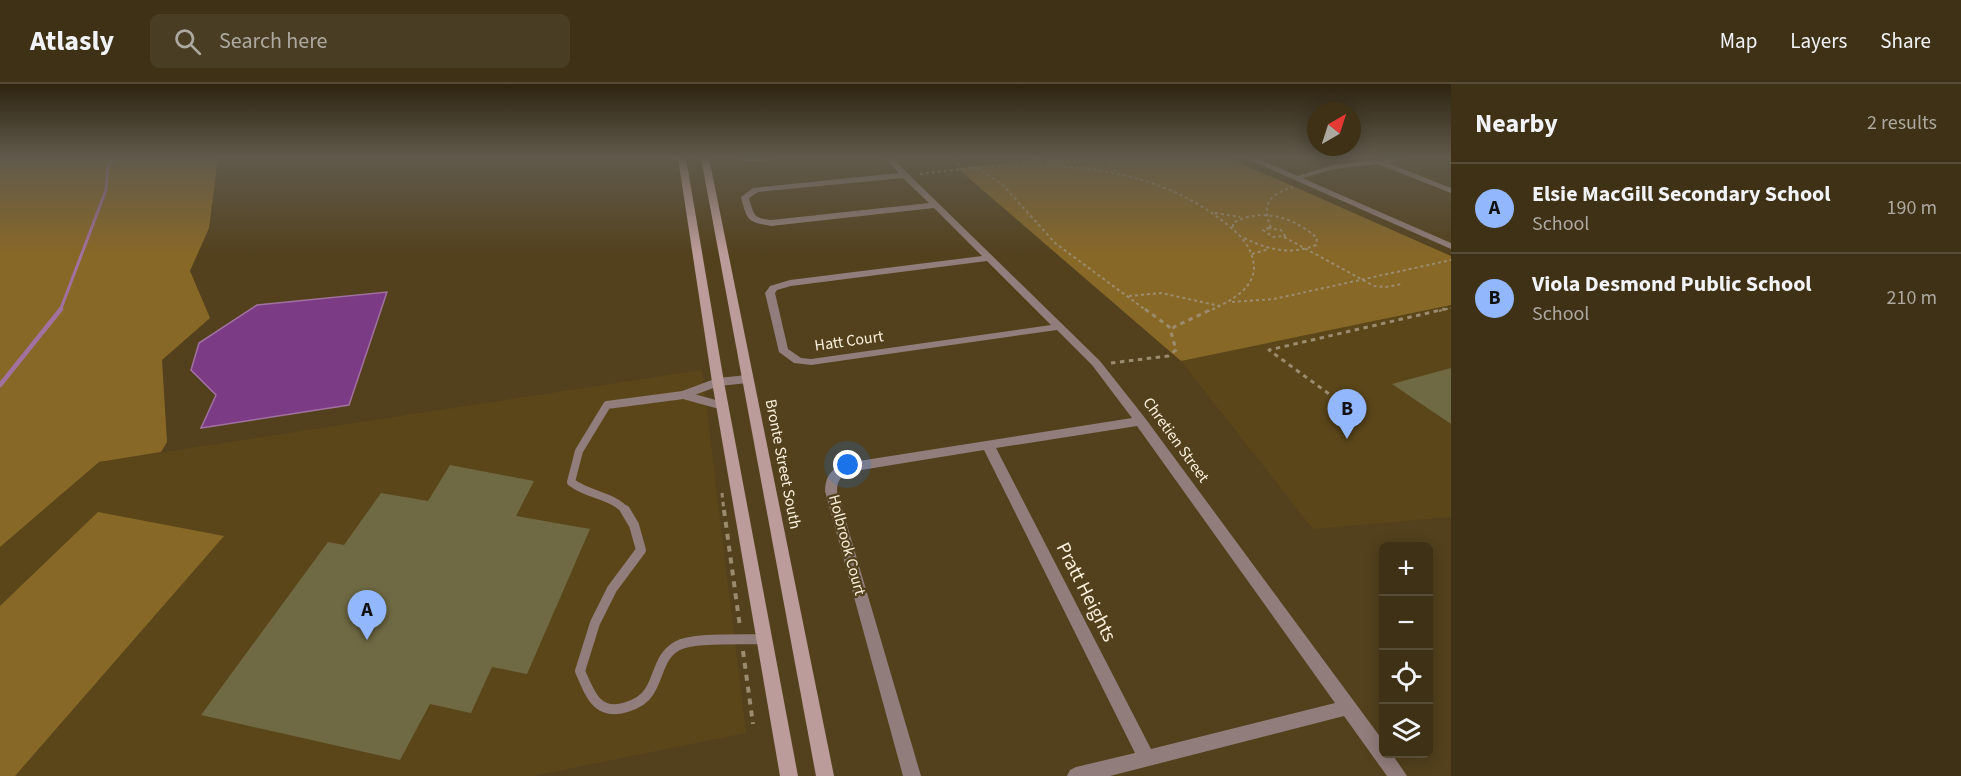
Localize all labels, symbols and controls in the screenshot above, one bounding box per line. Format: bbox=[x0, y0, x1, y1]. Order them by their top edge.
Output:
search box bbox=[150, 14, 570, 68]
text: Atlasly bbox=[30, 21, 114, 61]
icon: search bbox=[171, 25, 204, 58]
text: Search here bbox=[219, 25, 328, 57]
text: Map bbox=[1720, 26, 1757, 56]
text: Layers bbox=[1790, 26, 1847, 56]
text: Share bbox=[1880, 26, 1931, 56]
north arrow bbox=[1307, 102, 1361, 156]
text: Nearby bbox=[1475, 105, 1558, 142]
text: 2 results bbox=[1867, 109, 1937, 137]
text: Elsie MacGill Secondary School bbox=[1532, 178, 1831, 210]
text: A bbox=[1489, 194, 1500, 222]
text: 190 m bbox=[1887, 194, 1937, 222]
text: School bbox=[1532, 210, 1589, 238]
text: Viola Desmond Public School bbox=[1532, 268, 1812, 300]
text: B bbox=[1488, 284, 1501, 312]
text: 210 m bbox=[1887, 284, 1937, 312]
text: School bbox=[1532, 300, 1589, 328]
street label: Hatt Court bbox=[813, 325, 885, 357]
pin: B bbox=[1328, 390, 1366, 439]
street label: Chretien Street bbox=[1138, 393, 1215, 488]
street label: Bronte Street South bbox=[760, 397, 806, 531]
your location bbox=[833, 450, 862, 479]
street label: Holbrook Court bbox=[823, 492, 871, 598]
street label: Pratt Heights bbox=[1049, 537, 1123, 647]
map controls bbox=[1379, 542, 1433, 758]
button: + bbox=[1379, 542, 1433, 596]
pin: A bbox=[348, 590, 386, 640]
button: − bbox=[1379, 596, 1433, 650]
button: locate bbox=[1379, 650, 1433, 704]
button: layers bbox=[1379, 704, 1433, 758]

